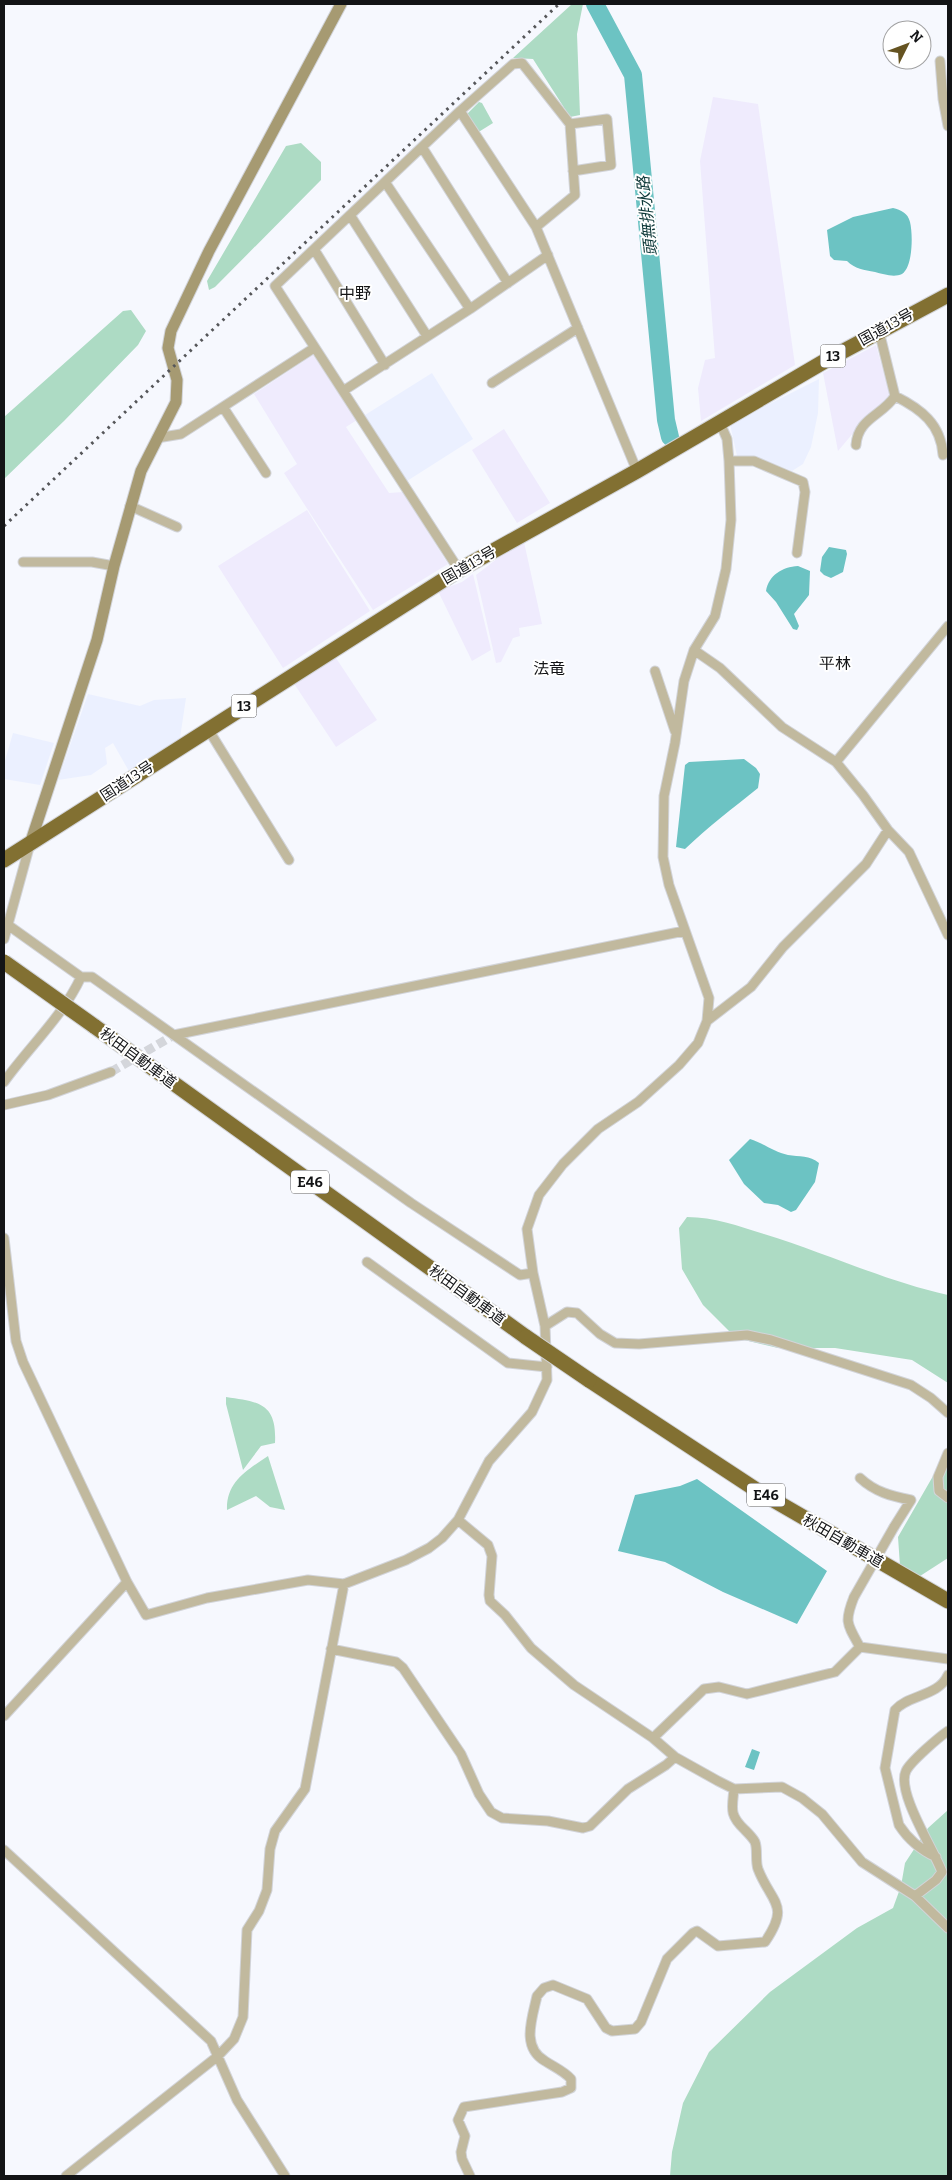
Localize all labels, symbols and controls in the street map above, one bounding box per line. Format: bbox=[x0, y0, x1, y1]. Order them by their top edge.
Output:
north arrow bbox=[882, 20, 932, 70]
text: N bbox=[906, 27, 926, 46]
water label: 頭無排水路 bbox=[633, 173, 661, 257]
district label: 中野 bbox=[339, 284, 371, 303]
street label: 国道13号 bbox=[856, 305, 916, 349]
road number: 13 bbox=[820, 344, 846, 368]
street label: 国道13号 bbox=[439, 542, 499, 588]
district label: 平林 bbox=[819, 654, 851, 673]
district label: 法竜 bbox=[533, 659, 565, 678]
road number: 13 bbox=[232, 694, 256, 718]
street label: 国道13号 bbox=[97, 757, 157, 805]
street label: 秋田自動車道 bbox=[96, 1024, 180, 1092]
road number: E46 bbox=[291, 1170, 329, 1194]
street label: 秋田自動車道 bbox=[425, 1261, 509, 1329]
road number: E46 bbox=[747, 1484, 785, 1506]
street label: 秋田自動車道 bbox=[800, 1511, 886, 1571]

